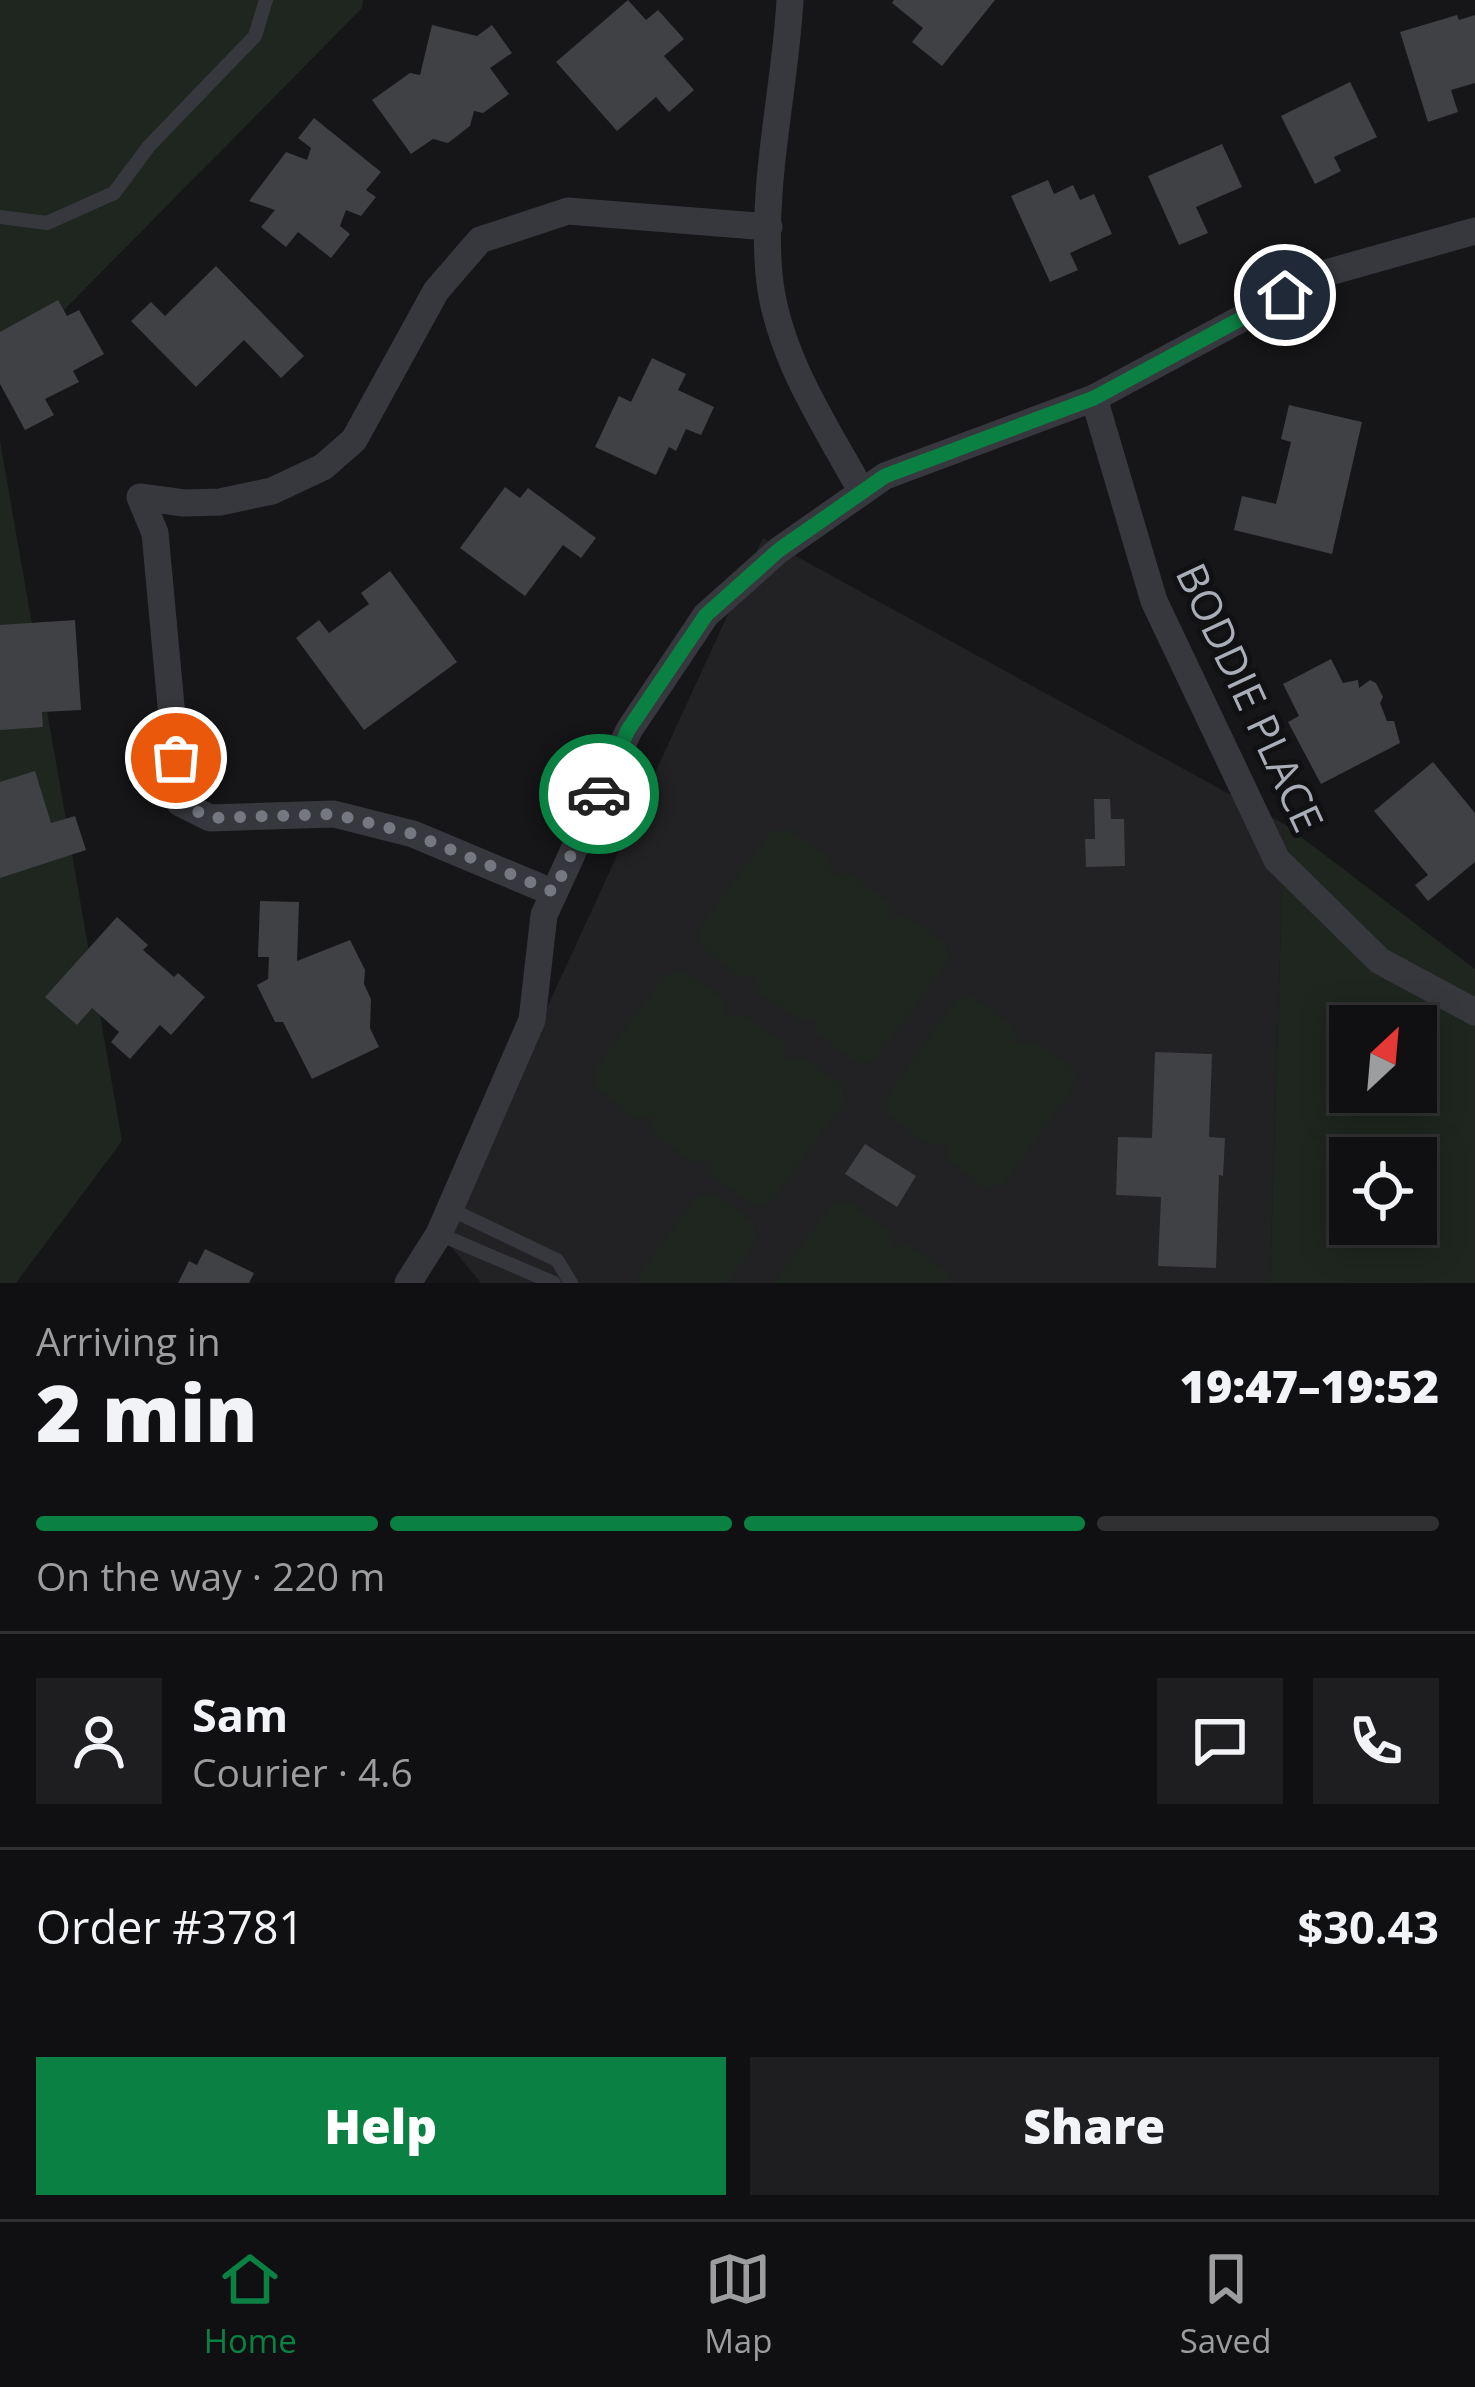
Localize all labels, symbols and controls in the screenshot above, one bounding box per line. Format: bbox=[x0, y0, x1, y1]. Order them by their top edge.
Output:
pin bbox=[1234, 244, 1336, 346]
icon: home bbox=[1252, 262, 1318, 328]
street label: BODDIE PLACE bbox=[1164, 553, 1338, 841]
pin bbox=[125, 707, 227, 809]
icon: bag bbox=[143, 725, 209, 791]
courier bbox=[539, 734, 659, 854]
icon: car bbox=[566, 761, 632, 827]
north arrow bbox=[1329, 1005, 1437, 1113]
map controls bbox=[1329, 1005, 1437, 1245]
button: locate bbox=[1329, 1137, 1437, 1245]
text: Arriving in bbox=[36, 1314, 221, 1367]
text: 19:47–19:52 bbox=[1180, 1355, 1439, 1416]
text: 2 min bbox=[36, 1359, 258, 1465]
text: On the way · 220 m bbox=[36, 1549, 385, 1602]
button: person bbox=[36, 1678, 162, 1804]
button: chat bbox=[1157, 1678, 1283, 1804]
button: phone bbox=[1313, 1678, 1439, 1804]
text: Sam bbox=[192, 1684, 288, 1745]
text: Courier · 4.6 bbox=[192, 1745, 413, 1798]
text: Order #3781 bbox=[36, 1896, 304, 1957]
text: $30.43 bbox=[1298, 1896, 1439, 1957]
button: Help bbox=[36, 2057, 726, 2195]
button: Share bbox=[750, 2057, 1439, 2195]
tab: Home bbox=[204, 2246, 297, 2363]
tab: Map bbox=[704, 2246, 772, 2363]
tab: Saved bbox=[1180, 2246, 1271, 2363]

